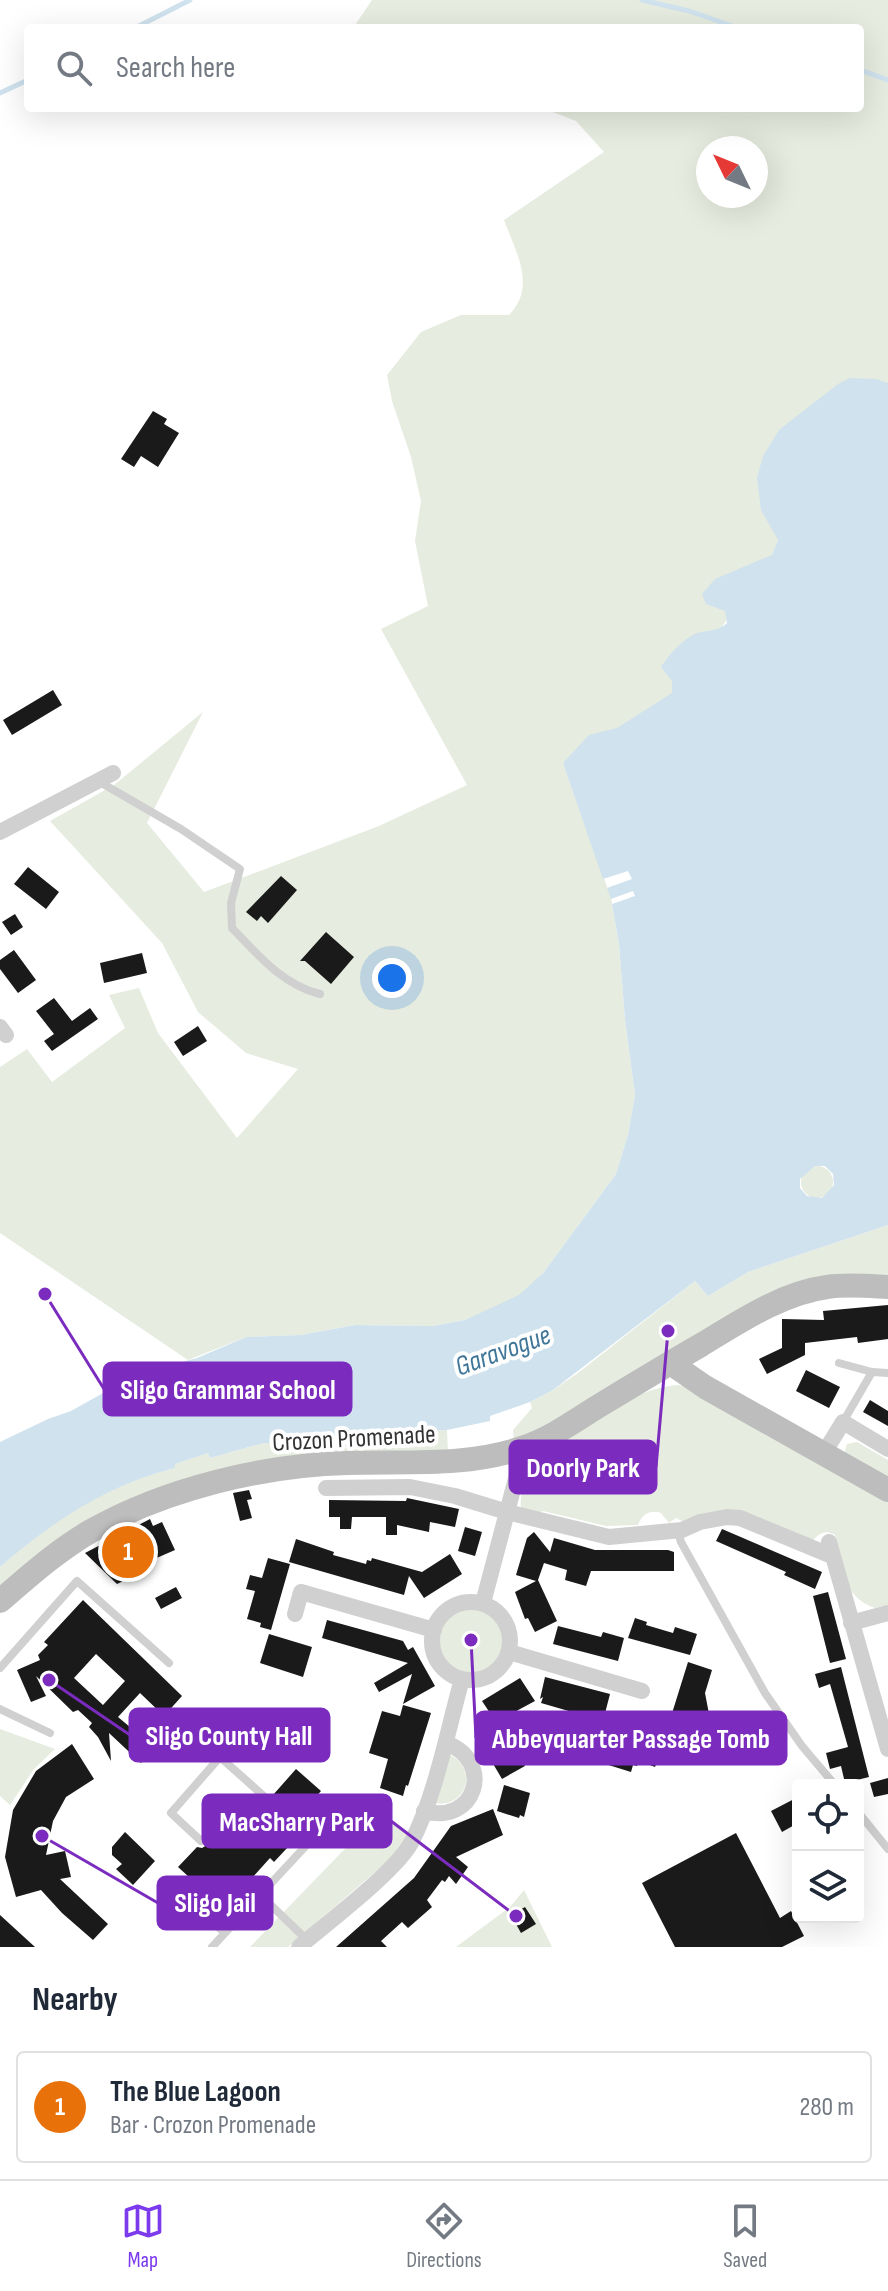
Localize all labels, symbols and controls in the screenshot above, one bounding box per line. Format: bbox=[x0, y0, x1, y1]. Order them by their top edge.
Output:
search box bbox=[24, 24, 864, 112]
icon: search bbox=[52, 46, 96, 90]
text: Search here bbox=[116, 50, 235, 86]
north arrow bbox=[696, 136, 768, 208]
your location bbox=[372, 958, 412, 998]
water label: Garavogue bbox=[451, 1318, 555, 1383]
callout: Sligo Grammar School bbox=[104, 1363, 351, 1415]
text: Sligo Grammar School bbox=[120, 1374, 336, 1407]
street label: Crozon Promenade bbox=[272, 1419, 436, 1459]
callout: Doorly Park bbox=[510, 1441, 656, 1493]
text: Doorly Park bbox=[526, 1452, 640, 1485]
pin: 1 bbox=[102, 1522, 154, 1582]
callout: Sligo County Hall bbox=[130, 1709, 329, 1761]
callout: Abbeyquarter Passage Tomb bbox=[476, 1712, 786, 1764]
text: Sligo County Hall bbox=[146, 1720, 313, 1753]
text: Abbeyquarter Passage Tomb bbox=[491, 1723, 770, 1756]
map controls bbox=[792, 1779, 864, 1923]
button: locate bbox=[792, 1779, 864, 1851]
callout: MacSharry Park bbox=[203, 1795, 391, 1847]
text: MacSharry Park bbox=[219, 1806, 375, 1839]
button: layers bbox=[792, 1851, 864, 1923]
callout: Sligo Jail bbox=[158, 1877, 272, 1929]
text: Sligo Jail bbox=[174, 1887, 256, 1920]
text: Nearby bbox=[32, 1979, 118, 2020]
text: The Blue Lagoon bbox=[110, 2074, 281, 2110]
text: 1 bbox=[55, 2092, 65, 2123]
text: 280 m bbox=[799, 2092, 854, 2123]
text: Bar · Crozon Promenade bbox=[110, 2110, 316, 2141]
tab: Map bbox=[121, 2199, 165, 2274]
tab: Directions bbox=[406, 2199, 482, 2274]
tab: Saved bbox=[723, 2199, 767, 2274]

